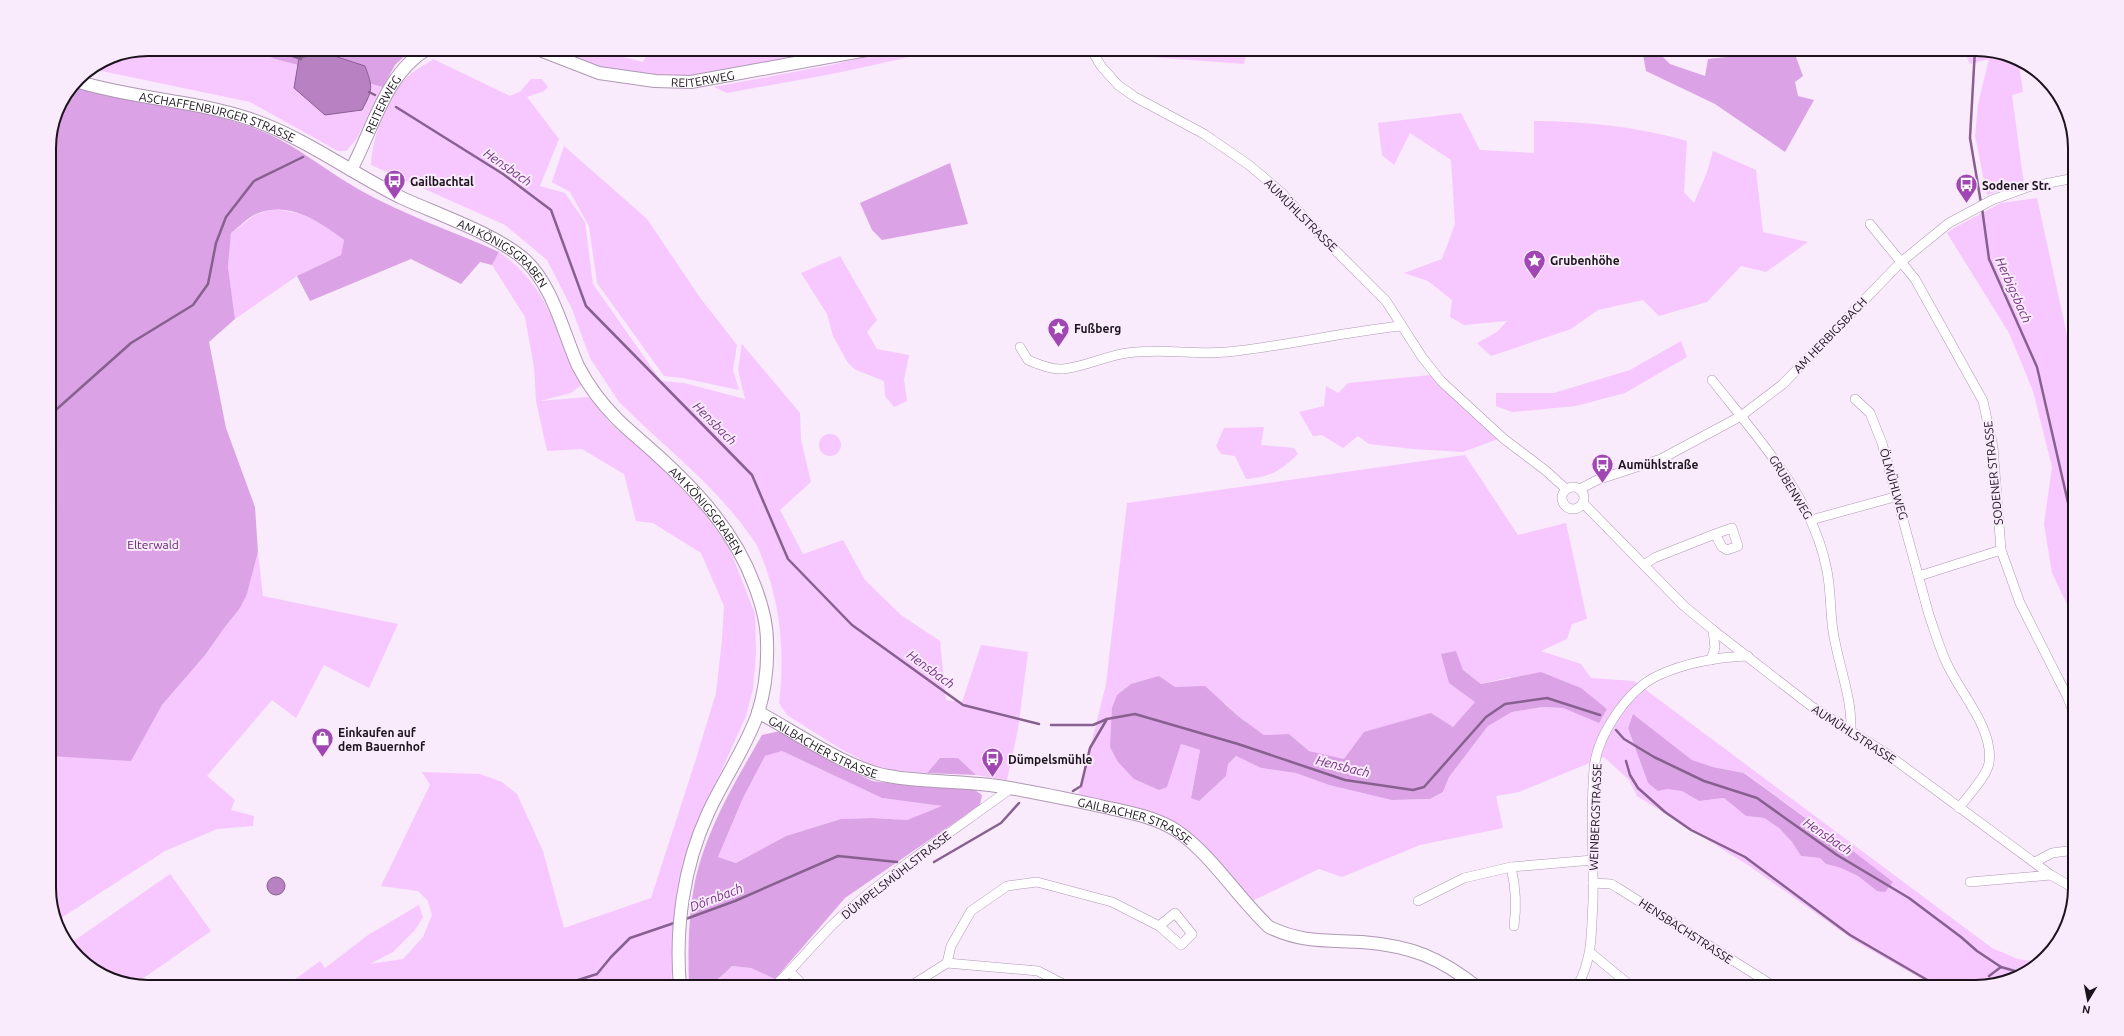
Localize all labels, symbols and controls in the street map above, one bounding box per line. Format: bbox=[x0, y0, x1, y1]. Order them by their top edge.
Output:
street label: REITERWEG bbox=[671, 68, 735, 89]
street label: REITERWEG bbox=[362, 72, 403, 135]
street label: ASCHAFFENBURGER STRASSE bbox=[138, 89, 298, 144]
water label: Hensbach bbox=[481, 145, 535, 189]
bus stop icon: Gailbachtal bbox=[382, 168, 408, 201]
bus stop icon: Sodener Str. bbox=[1953, 172, 1979, 205]
place label: Gailbachtal bbox=[410, 175, 474, 188]
street label: AUMÜHLSTRASSE bbox=[1262, 176, 1340, 254]
place label: Sodener Str. bbox=[1982, 179, 2051, 192]
street label: AM KÖNIGSGRABEN bbox=[456, 216, 550, 289]
place icon: Grubenhöhe bbox=[1522, 247, 1548, 280]
place label: Grubenhöhe bbox=[1550, 254, 1620, 267]
water label: Herbigsbach bbox=[1993, 255, 2035, 325]
street label: AM HERBIGSBACH bbox=[1791, 295, 1869, 375]
place icon: Fußberg bbox=[1046, 315, 1072, 348]
place label: Fußberg bbox=[1074, 322, 1121, 335]
water label: Hensbach bbox=[690, 398, 740, 448]
street label: SODENER STRASSE bbox=[1981, 420, 2005, 526]
street label: ÖLMÜHLWEG bbox=[1878, 447, 1910, 521]
bus stop icon: Aumühlstraße bbox=[1589, 451, 1615, 484]
street label: GRUBENWEG bbox=[1767, 453, 1815, 521]
place label: Aumühlstraße bbox=[1618, 458, 1698, 471]
street label: AM KÖNIGSGRABEN bbox=[667, 464, 746, 557]
park label: Elterwald bbox=[127, 538, 179, 551]
water label: Hensbach bbox=[904, 647, 958, 691]
street label: AUMÜHLSTRASSE bbox=[1810, 702, 1899, 766]
street label: GAILBACHER STRASSE bbox=[766, 713, 880, 780]
shop icon: Einkaufen auf dem Bauernhof bbox=[310, 726, 336, 759]
place label: Einkaufen auf dem Bauernhof bbox=[338, 726, 426, 753]
bus stop icon: Dümpelsmühle bbox=[979, 746, 1005, 779]
place label: Dümpelsmühle bbox=[1008, 753, 1093, 766]
water label: Hensbach bbox=[1314, 753, 1372, 779]
street label: WEINBERGSTRASSE bbox=[1587, 763, 1603, 871]
street label: GAILBACHER STRASSE bbox=[1077, 795, 1195, 847]
water label: Hensbach bbox=[1801, 815, 1855, 857]
street label: DÜMPELSMÜHLSTRASSE bbox=[839, 828, 953, 922]
water label: Dörnbach bbox=[687, 880, 745, 914]
street label: HENSBACHSTRASSE bbox=[1637, 896, 1735, 966]
north arrow bbox=[2068, 980, 2108, 1020]
text: N bbox=[2081, 1003, 2091, 1016]

